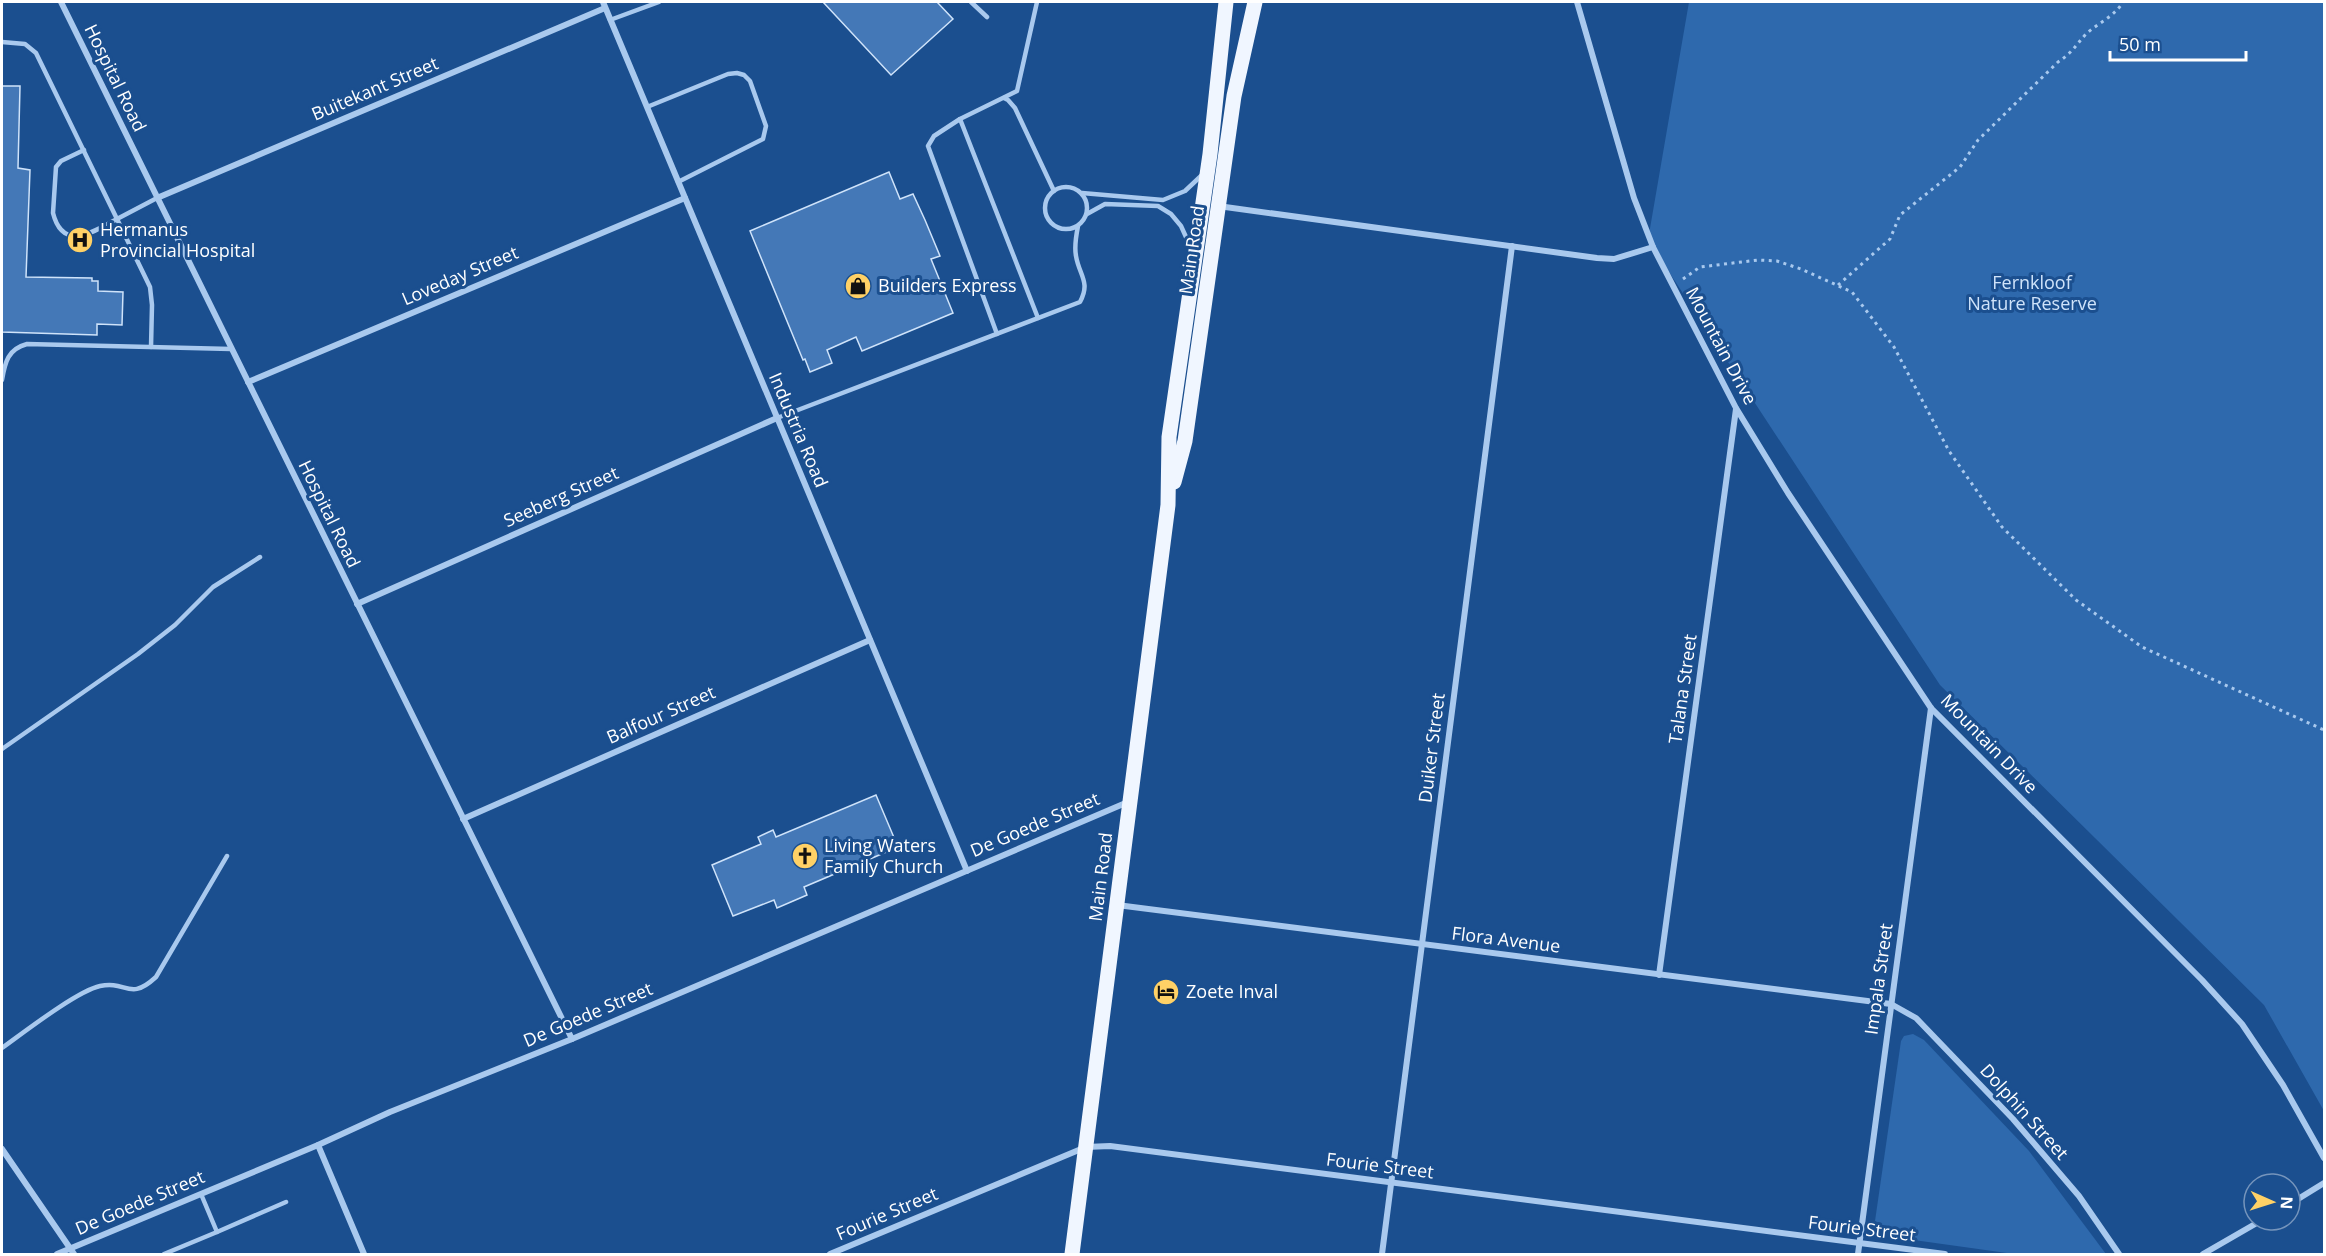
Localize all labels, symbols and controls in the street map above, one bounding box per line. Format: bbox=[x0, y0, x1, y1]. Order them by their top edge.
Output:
street label: Hospital Road bbox=[80, 20, 152, 135]
scale bar bbox=[2110, 24, 2246, 62]
text: 50 m bbox=[2119, 32, 2161, 56]
street label: Buitekant Street bbox=[308, 51, 442, 126]
street label: Main Road bbox=[1173, 204, 1209, 296]
place label: Hermanus Provincial Hospital bbox=[100, 217, 255, 262]
hospital icon: Hermanus Provincial Hospital bbox=[65, 225, 95, 255]
street label: Loveday Street bbox=[398, 240, 522, 310]
park label: Fernkloof Nature Reserve bbox=[1967, 270, 2097, 315]
shop icon: Builders Express bbox=[843, 271, 873, 301]
place label: Builders Express bbox=[878, 273, 1017, 297]
street label: Mountain Drive bbox=[1681, 283, 1763, 408]
street label: Industria Road bbox=[764, 368, 834, 491]
street label: Hospital Road bbox=[294, 456, 366, 571]
street label: Seeberg Street bbox=[499, 460, 622, 532]
street label: Talana Street bbox=[1662, 633, 1702, 745]
street label: Balfour Street bbox=[603, 679, 719, 749]
street label: Mountain Drive bbox=[1936, 688, 2043, 798]
street label: Duiker Street bbox=[1412, 692, 1450, 804]
street label: De Goede Street bbox=[966, 786, 1103, 862]
street label: Main Road bbox=[1083, 831, 1117, 923]
place label: Living Waters Family Church bbox=[824, 833, 943, 878]
church icon: Living Waters Family Church bbox=[790, 841, 820, 871]
street label: Flora Avenue bbox=[1450, 920, 1562, 958]
street label: Impala Street bbox=[1858, 922, 1898, 1036]
street label: De Goede Street bbox=[519, 976, 656, 1052]
hotel icon: Zoete Inval bbox=[1151, 977, 1181, 1007]
place label: Zoete Inval bbox=[1186, 979, 1278, 1003]
street label: Dolphin Street bbox=[1975, 1058, 2074, 1164]
street label: Fourie Street bbox=[1325, 1147, 1435, 1184]
street label: De Goede Street bbox=[71, 1164, 208, 1240]
north arrow bbox=[2242, 1172, 2302, 1232]
street label: Fourie Street bbox=[832, 1181, 941, 1245]
text: N bbox=[2276, 1196, 2298, 1210]
street label: Fourie Street bbox=[1807, 1210, 1917, 1247]

